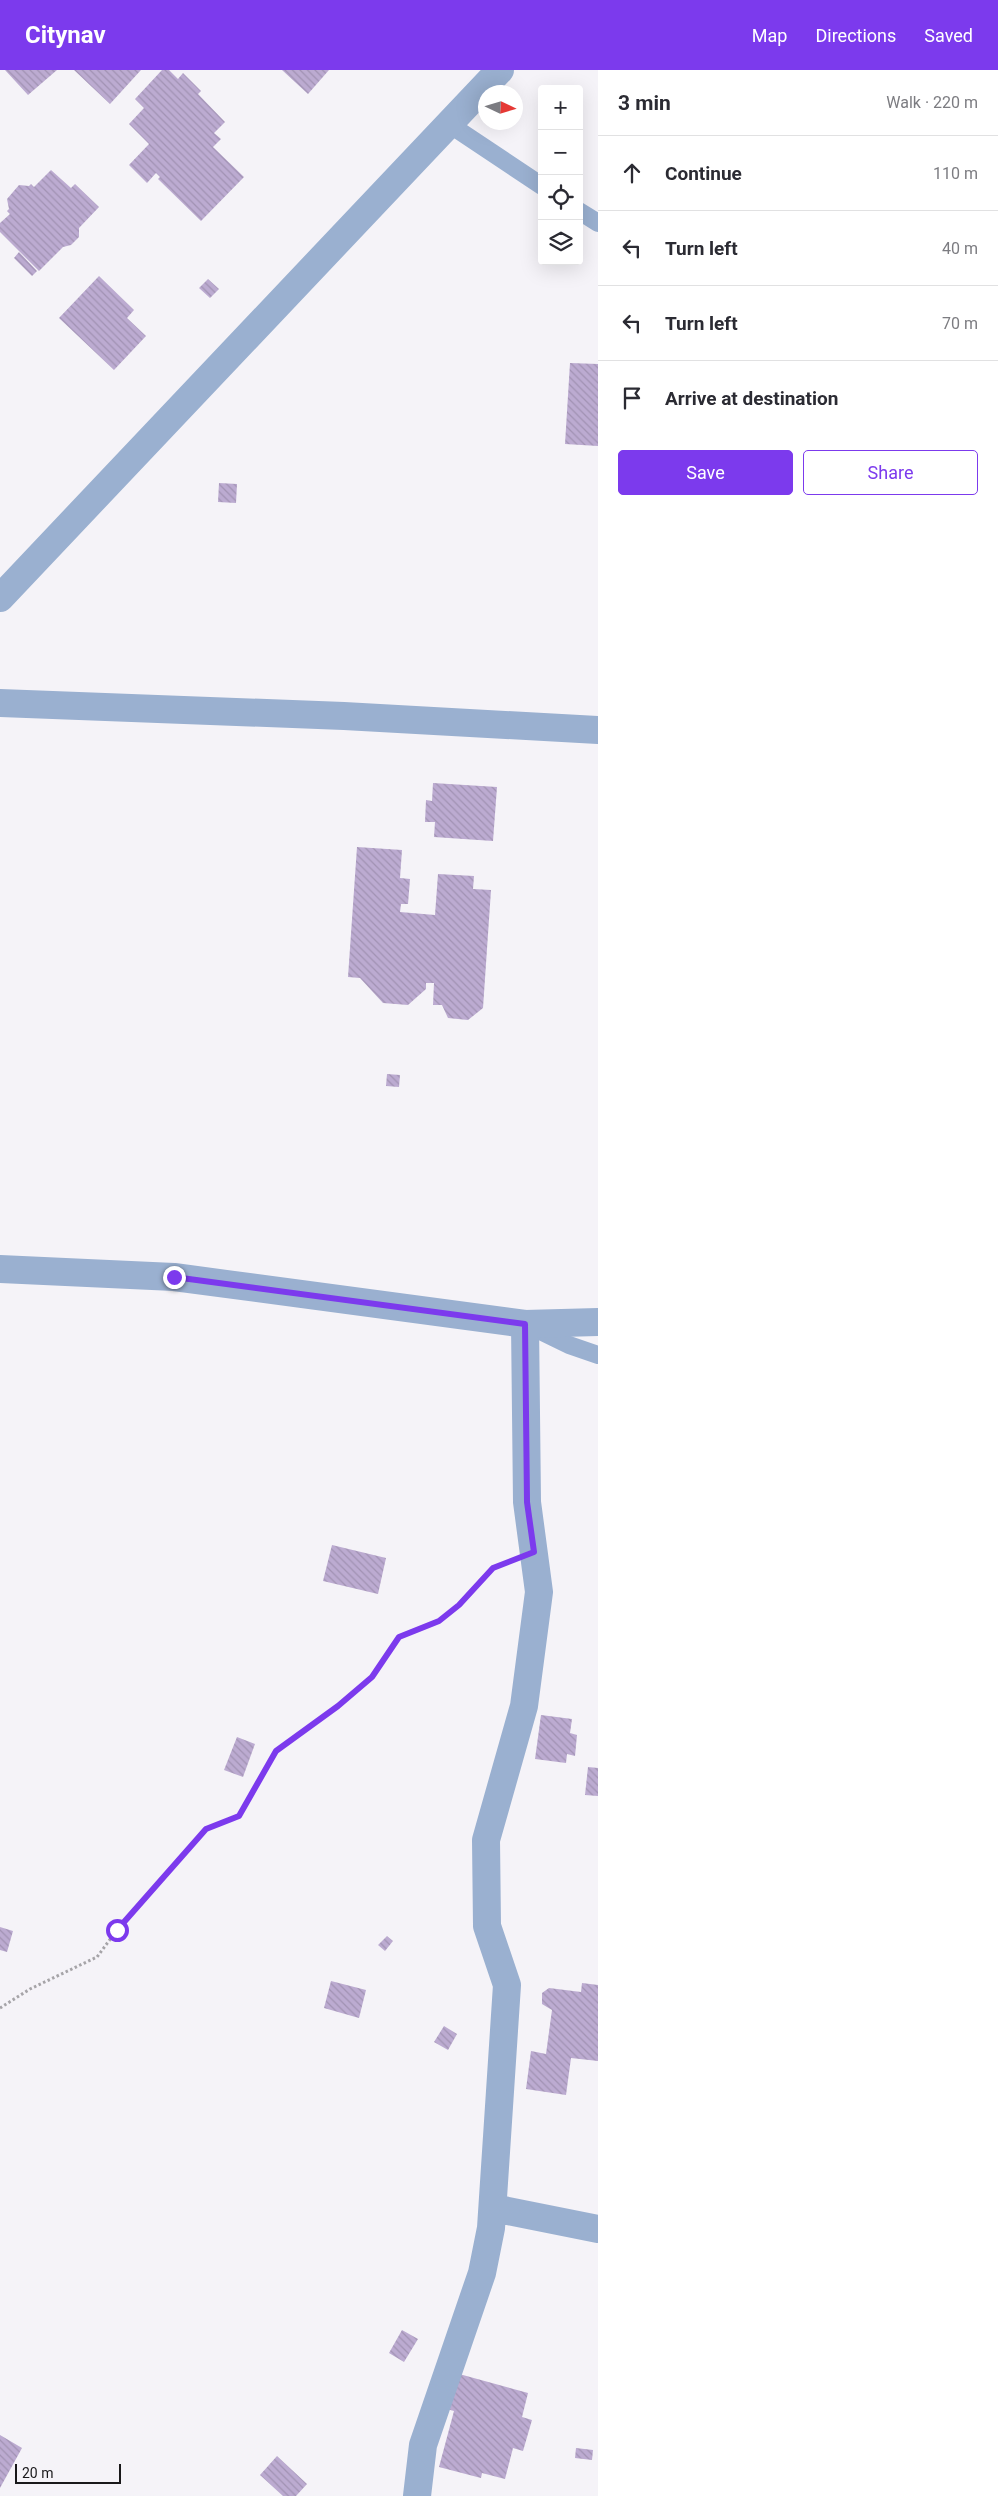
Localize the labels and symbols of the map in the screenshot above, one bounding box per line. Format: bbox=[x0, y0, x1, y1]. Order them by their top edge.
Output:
north arrow bbox=[478, 85, 523, 130]
route end bbox=[163, 1266, 186, 1289]
route start bbox=[106, 1919, 129, 1942]
scale bar bbox=[15, 2461, 121, 2484]

